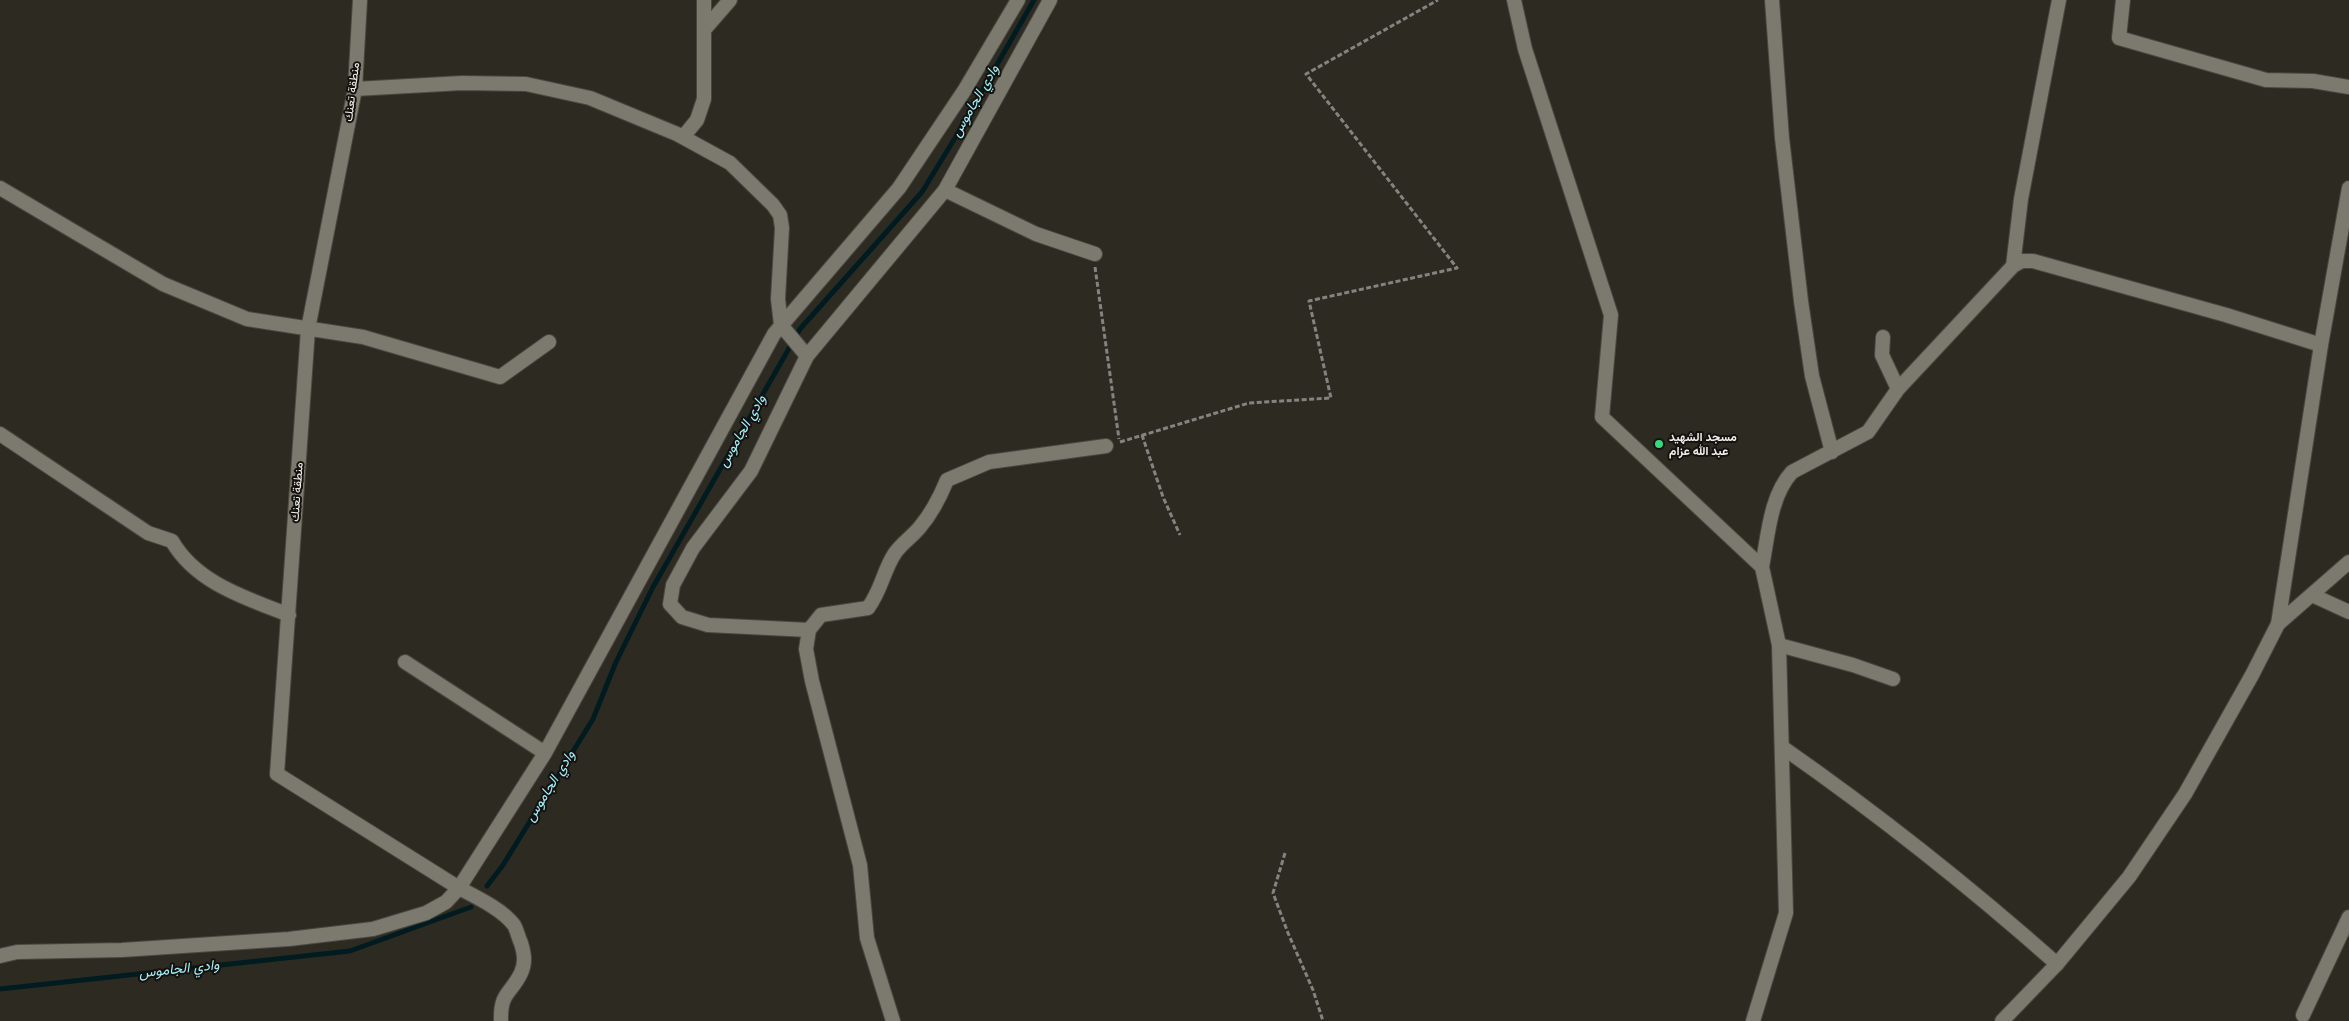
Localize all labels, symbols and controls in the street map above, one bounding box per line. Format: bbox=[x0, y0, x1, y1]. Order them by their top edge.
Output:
street label: منطقة تعنك bbox=[341, 62, 363, 122]
water label: وادي الجاموس bbox=[948, 62, 1002, 140]
water label: وادي الجاموس bbox=[715, 392, 769, 470]
place label: مسجد الشهيد عبد الله عزام bbox=[1669, 430, 1737, 458]
marker: مسجد الشهيد عبد الله عزام bbox=[1653, 438, 1665, 450]
street label: منطقة تعنك bbox=[288, 462, 306, 522]
water label: وادي الجاموس bbox=[521, 747, 579, 825]
water label: وادي الجاموس bbox=[138, 956, 220, 982]

